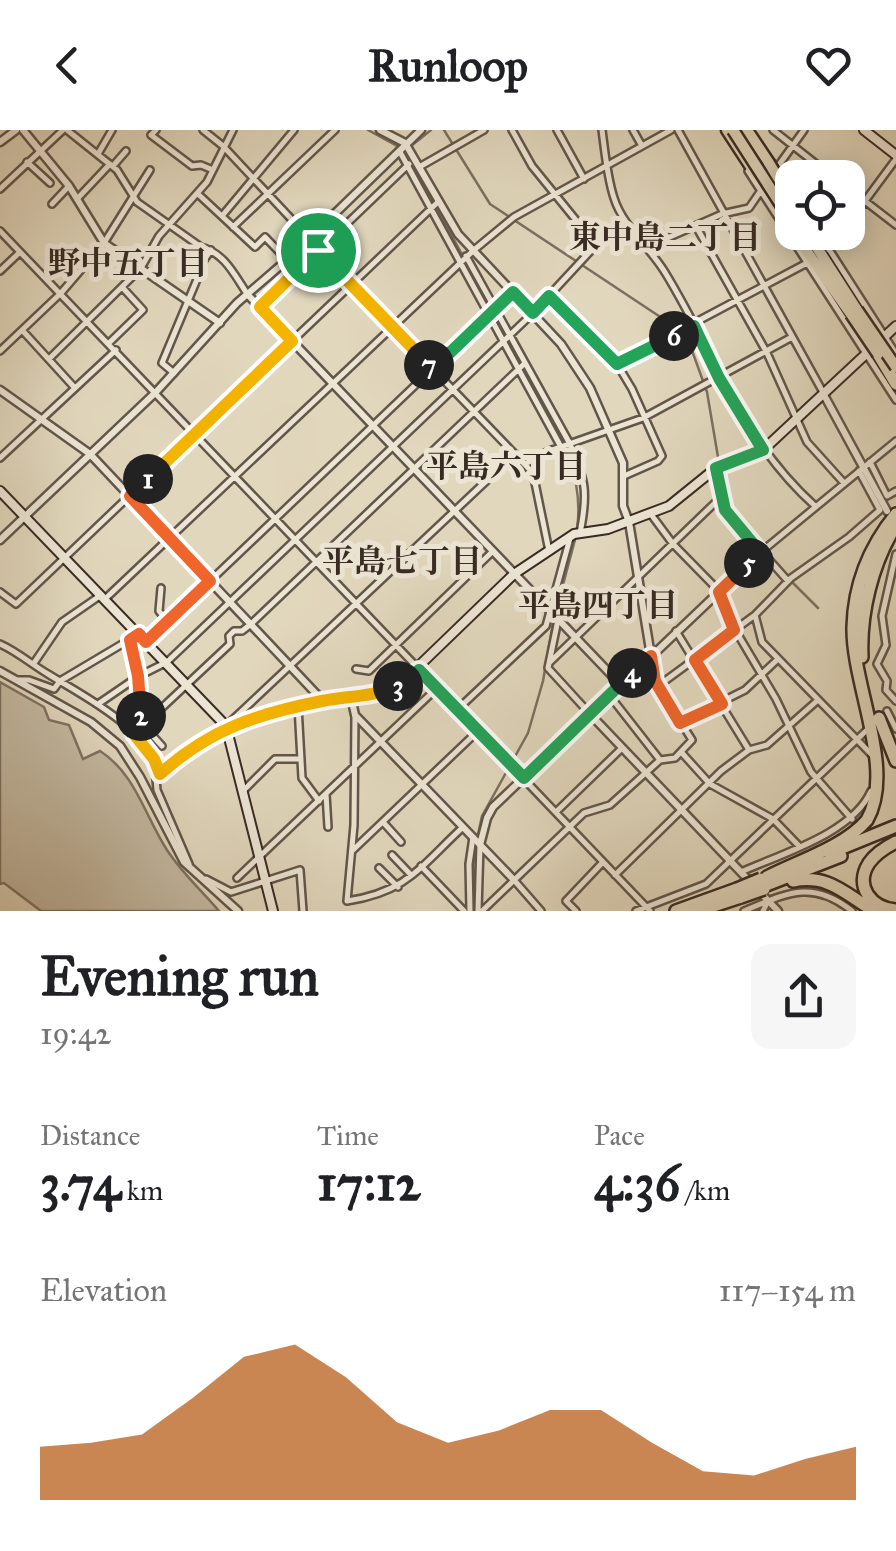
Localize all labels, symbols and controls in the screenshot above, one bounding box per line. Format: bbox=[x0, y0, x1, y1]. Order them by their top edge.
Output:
icon: back bbox=[40, 38, 95, 93]
text: Runloop bbox=[368, 38, 528, 93]
icon: heart bbox=[801, 38, 856, 93]
map controls bbox=[775, 160, 865, 250]
button: locate bbox=[775, 160, 865, 250]
pin bbox=[276, 208, 361, 293]
district label: 東中島二丁目 bbox=[569, 218, 761, 257]
icon: arrive bbox=[291, 223, 346, 278]
district label: 野中五丁目 bbox=[48, 244, 208, 283]
pin: 6 bbox=[649, 311, 699, 361]
text: 6 bbox=[667, 318, 681, 353]
pin: 7 bbox=[404, 340, 454, 390]
text: 7 bbox=[422, 347, 436, 382]
district label: 平島六丁目 bbox=[426, 447, 586, 486]
pin: 1 bbox=[123, 454, 173, 504]
text: 1 bbox=[142, 461, 154, 496]
pin: 5 bbox=[724, 538, 774, 588]
district label: 平島七丁目 bbox=[322, 542, 482, 581]
text: 5 bbox=[742, 545, 756, 580]
district label: 平島四丁目 bbox=[518, 586, 678, 625]
pin: 4 bbox=[607, 648, 657, 698]
text: 4 bbox=[624, 655, 640, 690]
pin: 3 bbox=[373, 661, 423, 711]
text: 3 bbox=[392, 668, 404, 703]
pin: 2 bbox=[116, 691, 166, 741]
text: 2 bbox=[134, 698, 148, 733]
text: Evening run bbox=[40, 943, 319, 1010]
button: share bbox=[751, 944, 856, 1049]
text: 19:42 bbox=[40, 1014, 111, 1053]
text: Distance bbox=[40, 1118, 140, 1153]
text: Time bbox=[317, 1118, 379, 1153]
text: Pace bbox=[594, 1118, 645, 1153]
text: 3.74 bbox=[40, 1153, 121, 1214]
text: 17:12 bbox=[317, 1153, 420, 1214]
text: 4:36 bbox=[594, 1153, 680, 1214]
text: km bbox=[121, 1173, 163, 1208]
text: /km bbox=[680, 1173, 730, 1208]
text: Elevation bbox=[40, 1271, 167, 1310]
text: 117–154 m bbox=[719, 1271, 856, 1310]

